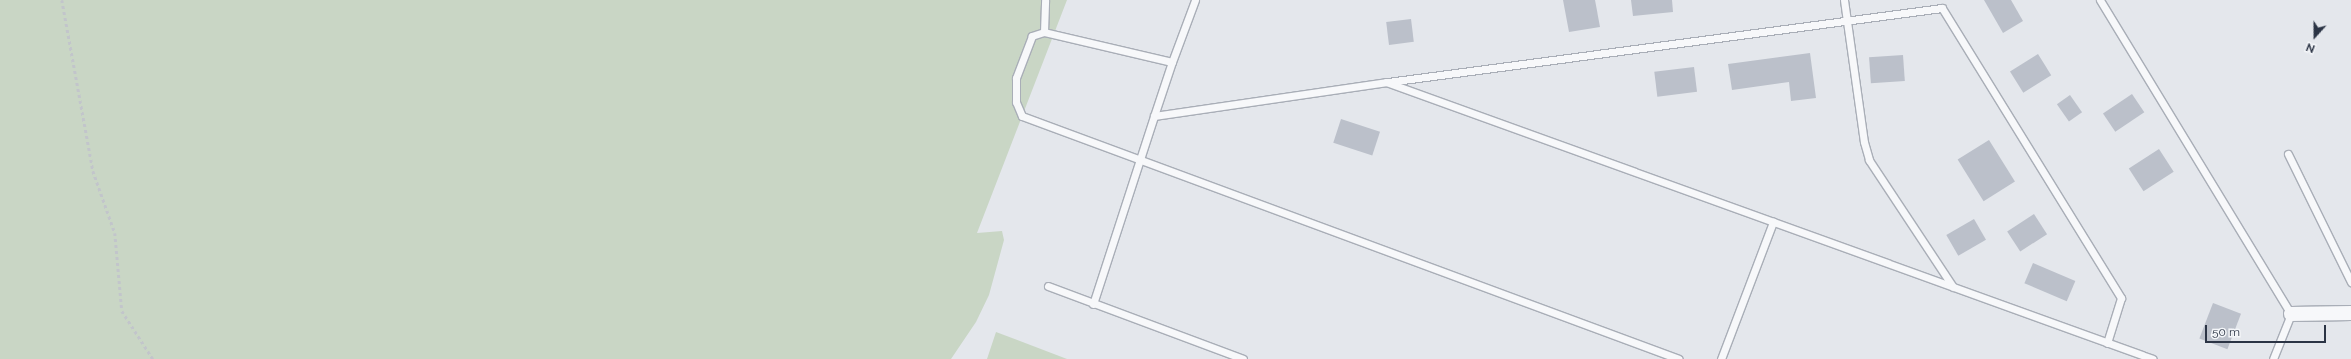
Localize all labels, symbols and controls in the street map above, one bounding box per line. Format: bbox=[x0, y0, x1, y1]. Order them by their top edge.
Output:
north arrow bbox=[2295, 16, 2335, 56]
text: N bbox=[2304, 40, 2317, 55]
scale bar bbox=[2207, 317, 2328, 343]
text: 50 m bbox=[2212, 325, 2240, 339]

